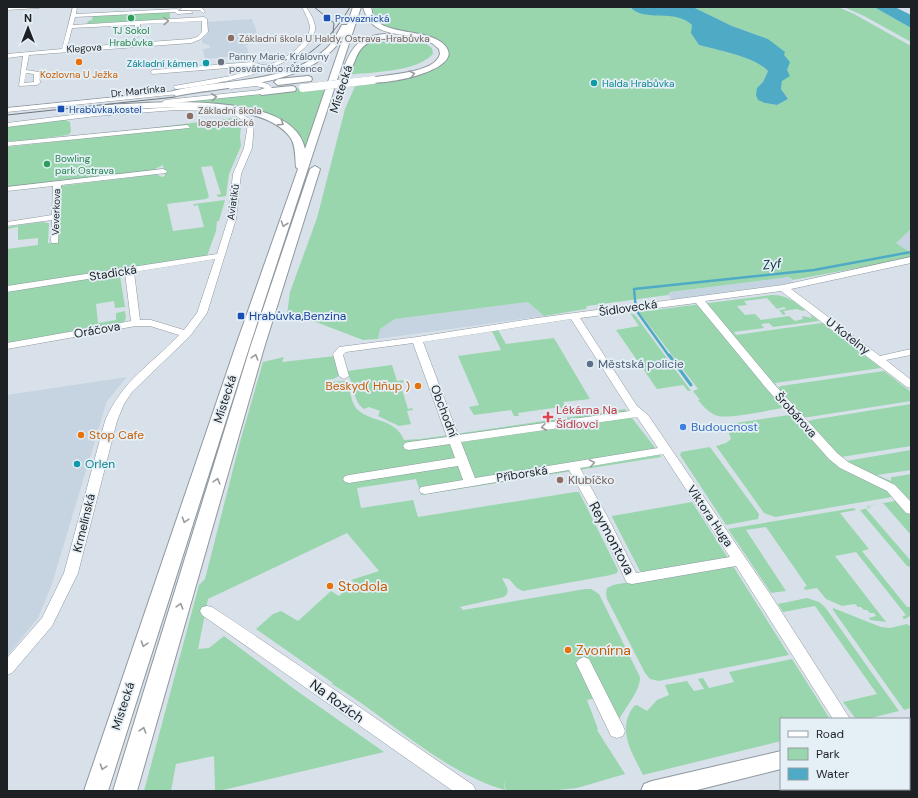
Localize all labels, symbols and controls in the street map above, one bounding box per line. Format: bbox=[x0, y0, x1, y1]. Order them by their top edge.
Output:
north arrow bbox=[8, 8, 48, 48]
text: N bbox=[24, 11, 32, 25]
place label: Provaznická bbox=[335, 12, 389, 25]
marker: TJ Sokol Hrabůvka bbox=[126, 13, 136, 23]
marker: Provaznická bbox=[322, 13, 332, 23]
one-way arrow bbox=[163, 16, 169, 25]
place label: TJ Sokol Hrabůvka bbox=[109, 24, 153, 49]
place label: Základní škola U Haldy, Ostrava-Hrabůvka bbox=[239, 32, 430, 45]
marker: Základní škola U Haldy, Ostrava-Hrabůvka bbox=[226, 33, 236, 43]
street label: Klegova bbox=[66, 40, 102, 56]
place label: Panny Marie, Královny posvátného růžence bbox=[229, 50, 329, 75]
marker: Kozlovna U Ježka bbox=[74, 57, 84, 67]
place label: Základní kámen bbox=[127, 57, 198, 70]
marker: Panny Marie, Královny posvátného růžence bbox=[216, 57, 226, 67]
marker: Základní kámen bbox=[201, 58, 211, 68]
street label: Místecká bbox=[326, 63, 356, 115]
place label: Kozlovna U Ježka bbox=[40, 68, 118, 81]
one-way arrow bbox=[408, 70, 415, 78]
place label: Halda Hrabůvka bbox=[602, 77, 675, 90]
marker: Halda Hrabůvka bbox=[589, 78, 599, 88]
street label: Dr. Martínka bbox=[110, 82, 166, 100]
one-way arrow bbox=[211, 92, 217, 101]
place label: Hrabůvka,kostel bbox=[69, 103, 142, 116]
marker: Hrabůvka,kostel bbox=[56, 104, 66, 114]
place label: Základní škola logopedická bbox=[198, 104, 262, 129]
marker: Základní škola logopedická bbox=[185, 111, 195, 121]
one-way arrow bbox=[277, 118, 284, 126]
place label: Bowling park Ostrava bbox=[55, 152, 114, 177]
marker: Bowling park Ostrava bbox=[42, 159, 52, 169]
street label: Aviatiků bbox=[224, 183, 242, 221]
street label: Veverkova bbox=[49, 188, 63, 236]
one-way arrow bbox=[281, 221, 289, 228]
water label: Zyf bbox=[762, 255, 783, 273]
street label: Stadická bbox=[88, 261, 138, 285]
street label: Šídlovecká bbox=[598, 296, 658, 320]
place label: Hrabůvka,Benzina bbox=[249, 308, 346, 324]
marker: Hrabůvka,Benzina bbox=[236, 311, 246, 321]
street label: U Kotelny bbox=[823, 314, 874, 358]
street label: Oráčova bbox=[73, 318, 121, 342]
one-way arrow bbox=[250, 354, 259, 361]
place label: Městská policie bbox=[598, 356, 684, 372]
marker: Městská policie bbox=[585, 359, 595, 369]
street label: Místecká bbox=[210, 373, 240, 425]
place label: Beskyd( Hňup ) bbox=[325, 378, 410, 394]
marker: Beskyd( Hňup ) bbox=[413, 381, 423, 391]
street label: Obchodní bbox=[427, 383, 461, 440]
street label: Šrobárova bbox=[771, 389, 821, 441]
place label: Lékárna Na Šídlovci bbox=[556, 402, 617, 432]
marker: Lékárna Na Šídlovci bbox=[543, 412, 553, 422]
place label: Budoucnost bbox=[691, 419, 758, 435]
one-way arrow bbox=[541, 422, 547, 431]
marker: Budoucnost bbox=[678, 422, 688, 432]
place label: Stop Cafe bbox=[89, 427, 144, 443]
marker: Stop Cafe bbox=[76, 430, 86, 440]
place label: Orlen bbox=[85, 456, 115, 472]
marker: Orlen bbox=[72, 459, 82, 469]
one-way arrow bbox=[589, 459, 595, 467]
street label: Příborská bbox=[495, 462, 549, 486]
place label: Klubíčko bbox=[568, 472, 614, 488]
marker: Klubíčko bbox=[555, 475, 565, 485]
one-way arrow bbox=[212, 478, 221, 485]
street label: Viktora Huga bbox=[684, 482, 736, 550]
street label: Krmelínská bbox=[69, 492, 99, 554]
street label: Reymontova bbox=[585, 498, 639, 578]
one-way arrow bbox=[181, 517, 190, 524]
place label: Stodola bbox=[338, 577, 388, 595]
marker: Stodola bbox=[325, 581, 335, 591]
one-way arrow bbox=[175, 603, 184, 610]
one-way arrow bbox=[140, 640, 149, 647]
place label: Zvonírna bbox=[576, 641, 631, 659]
marker: Zvonírna bbox=[563, 645, 573, 655]
street label: Na Rozích bbox=[306, 675, 368, 727]
street label: Místecká bbox=[108, 680, 138, 732]
legend bbox=[780, 718, 910, 790]
text: Road bbox=[816, 726, 844, 742]
one-way arrow bbox=[138, 727, 147, 734]
text: Park bbox=[816, 746, 840, 762]
one-way arrow bbox=[99, 763, 108, 770]
text: Water bbox=[816, 766, 850, 782]

